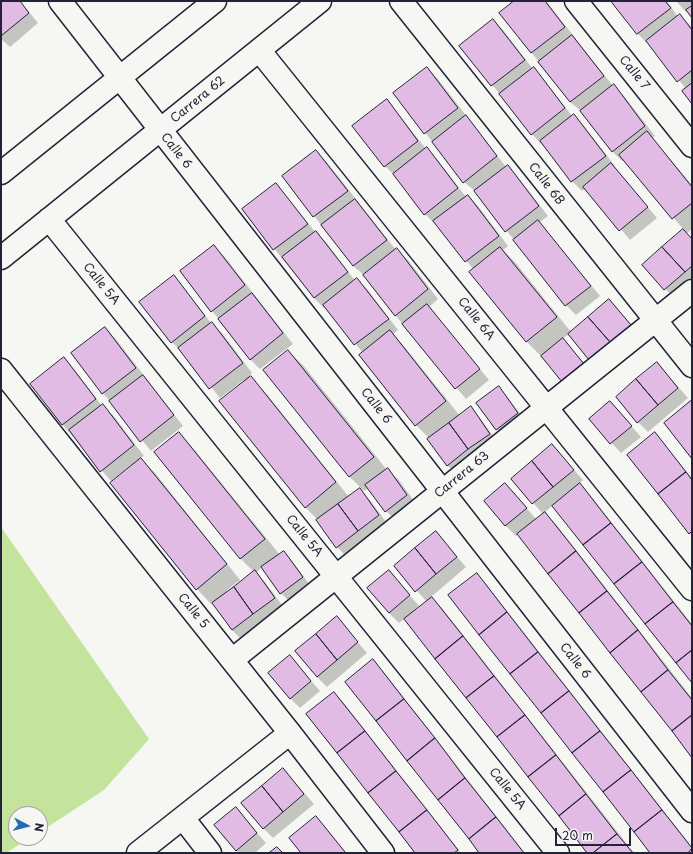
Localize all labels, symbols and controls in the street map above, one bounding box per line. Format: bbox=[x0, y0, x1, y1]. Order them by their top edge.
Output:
street label: Calle 7 bbox=[616, 53, 652, 93]
street label: Carrera 62 bbox=[168, 74, 228, 126]
street label: Calle 6 bbox=[158, 130, 194, 172]
street label: Calle 6B bbox=[525, 160, 567, 208]
street label: Calle 5A bbox=[80, 260, 122, 308]
street label: Calle 6A bbox=[454, 295, 498, 343]
street label: Calle 6 bbox=[358, 385, 394, 427]
street label: Carrera 63 bbox=[432, 449, 492, 501]
street label: Calle 5A bbox=[283, 512, 325, 560]
street label: Calle 5 bbox=[175, 591, 211, 631]
street label: Calle 6 bbox=[557, 640, 593, 682]
street label: Calle 5A bbox=[486, 765, 528, 813]
north arrow bbox=[8, 806, 48, 846]
scale bar bbox=[557, 820, 633, 846]
text: N bbox=[30, 822, 48, 833]
text: 20 m bbox=[562, 826, 593, 844]

